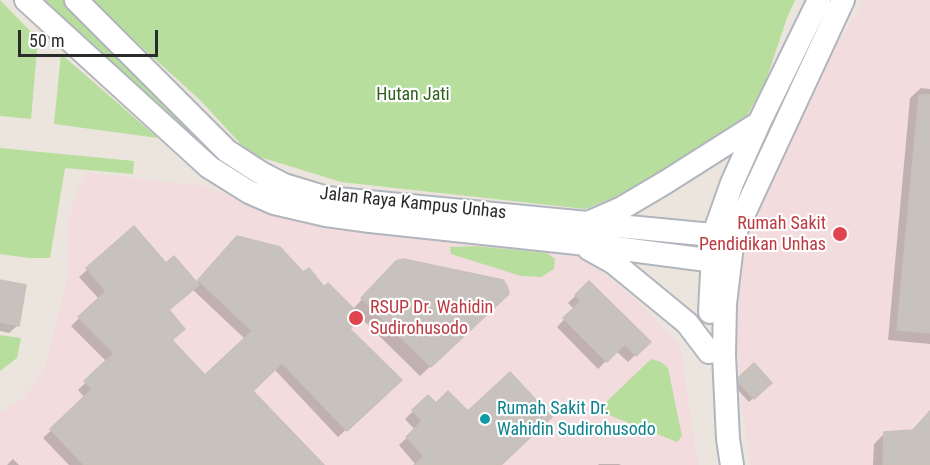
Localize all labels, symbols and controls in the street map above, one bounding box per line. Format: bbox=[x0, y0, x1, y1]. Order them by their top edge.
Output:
scale bar bbox=[21, 18, 160, 56]
text: 50 m bbox=[29, 30, 64, 51]
park label: Hutan Jati bbox=[376, 84, 450, 106]
street label: Jalan Raya Kampus Unhas bbox=[319, 183, 507, 225]
place label: Rumah Sakit Pendidikan Unhas bbox=[699, 213, 826, 256]
marker: Rumah Sakit Pendidikan Unhas bbox=[831, 225, 849, 243]
place label: RSUP Dr. Wahidin Sudirohusodo bbox=[370, 297, 493, 340]
marker: RSUP Dr. Wahidin Sudirohusodo bbox=[347, 309, 365, 327]
place label: Rumah Sakit Dr. Wahidin Sudirohusodo bbox=[497, 398, 656, 440]
marker: Rumah Sakit Dr. Wahidin Sudirohusodo bbox=[478, 412, 492, 426]

